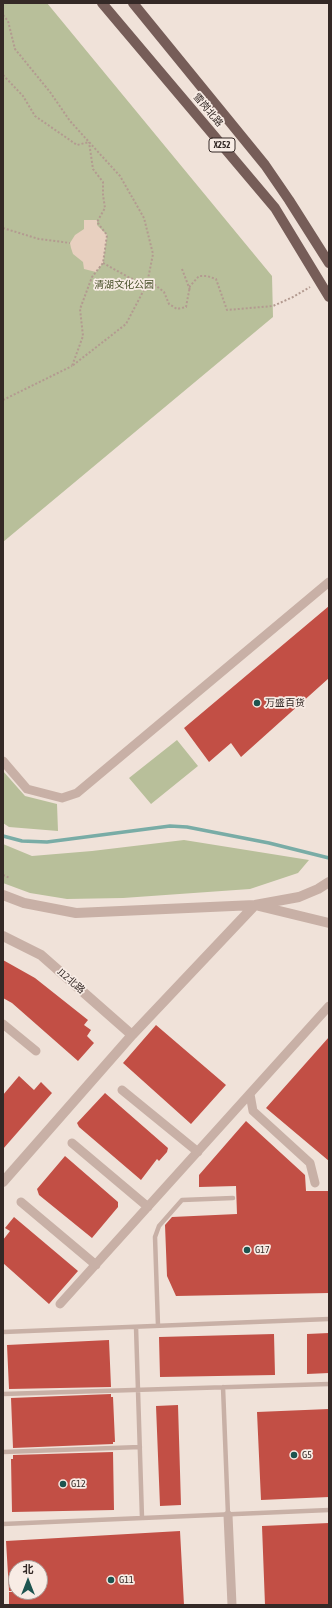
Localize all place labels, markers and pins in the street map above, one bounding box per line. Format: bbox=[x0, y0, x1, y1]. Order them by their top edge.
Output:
place label: 万盛百货 bbox=[265, 697, 305, 709]
marker: 万盛百货 bbox=[252, 698, 262, 708]
place label: G17 bbox=[255, 1244, 270, 1256]
marker: G17 bbox=[242, 1245, 252, 1255]
place label: G5 bbox=[302, 1449, 312, 1461]
marker: G5 bbox=[289, 1450, 299, 1460]
place label: G12 bbox=[71, 1478, 86, 1490]
marker: G12 bbox=[58, 1479, 68, 1489]
place label: G11 bbox=[119, 1574, 134, 1586]
marker: G11 bbox=[106, 1575, 116, 1585]

